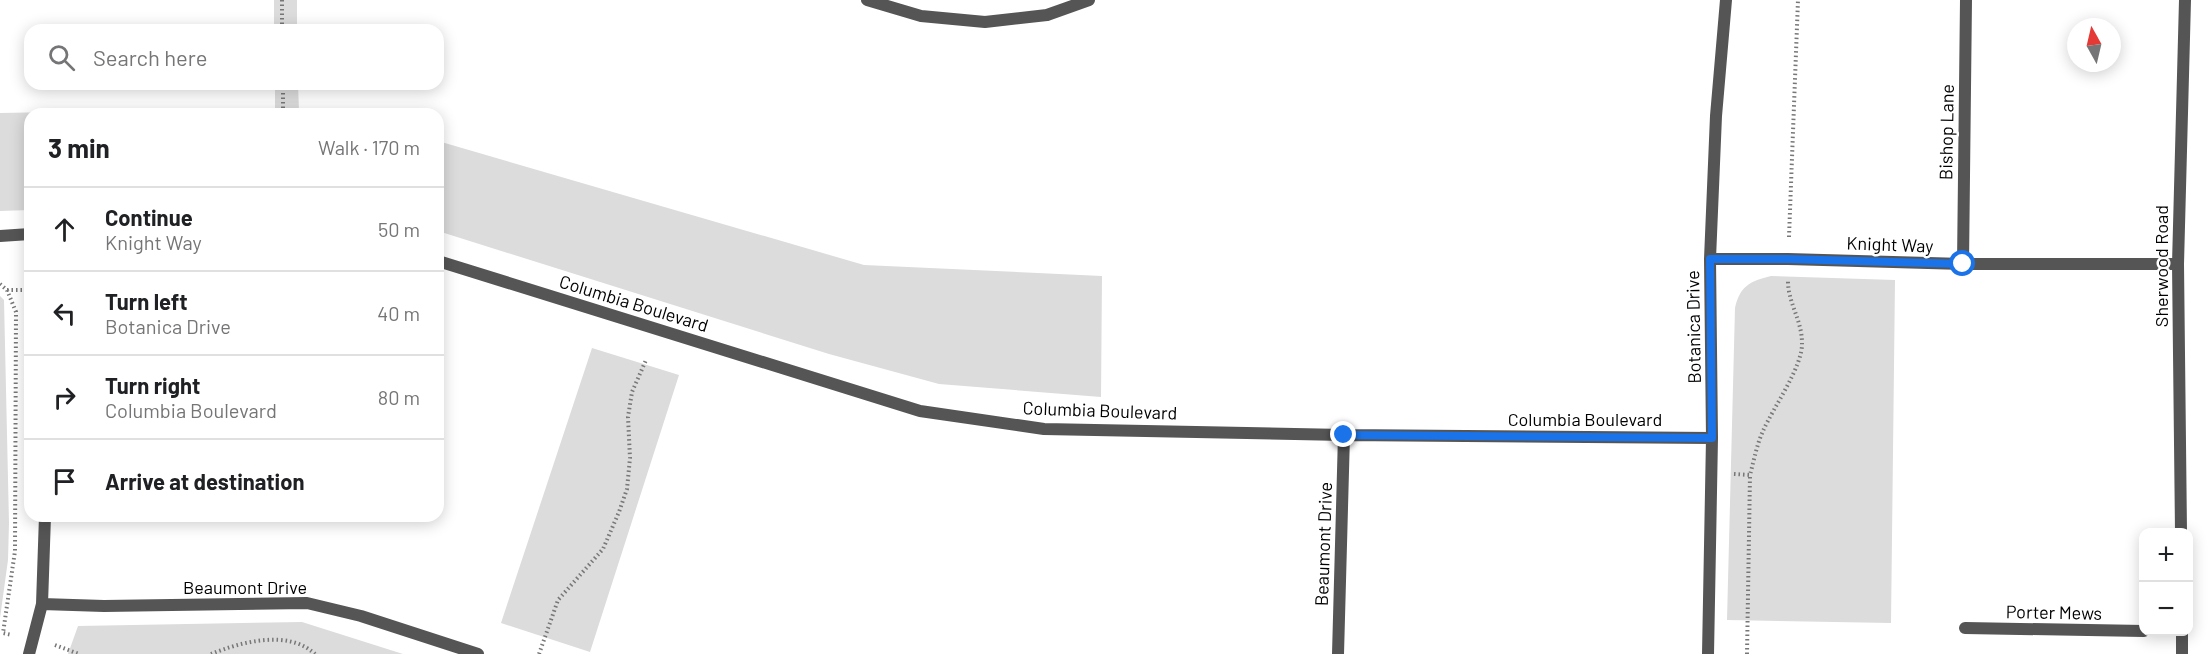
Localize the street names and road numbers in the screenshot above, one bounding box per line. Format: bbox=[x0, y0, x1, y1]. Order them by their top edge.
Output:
street label: Bishop Lane bbox=[1934, 84, 1958, 180]
street label: Sherwood Road bbox=[2150, 205, 2172, 327]
street label: Knight Way bbox=[1846, 231, 1934, 257]
street label: Columbia Boulevard bbox=[557, 270, 711, 336]
street label: Botanica Drive bbox=[1681, 270, 1705, 384]
street label: Columbia Boulevard bbox=[1022, 396, 1178, 424]
street label: Columbia Boulevard bbox=[1508, 408, 1662, 430]
street label: Beaumont Drive bbox=[1310, 482, 1336, 606]
street label: Beaumont Drive bbox=[183, 576, 307, 598]
street label: Porter Mews bbox=[2006, 600, 2102, 624]

